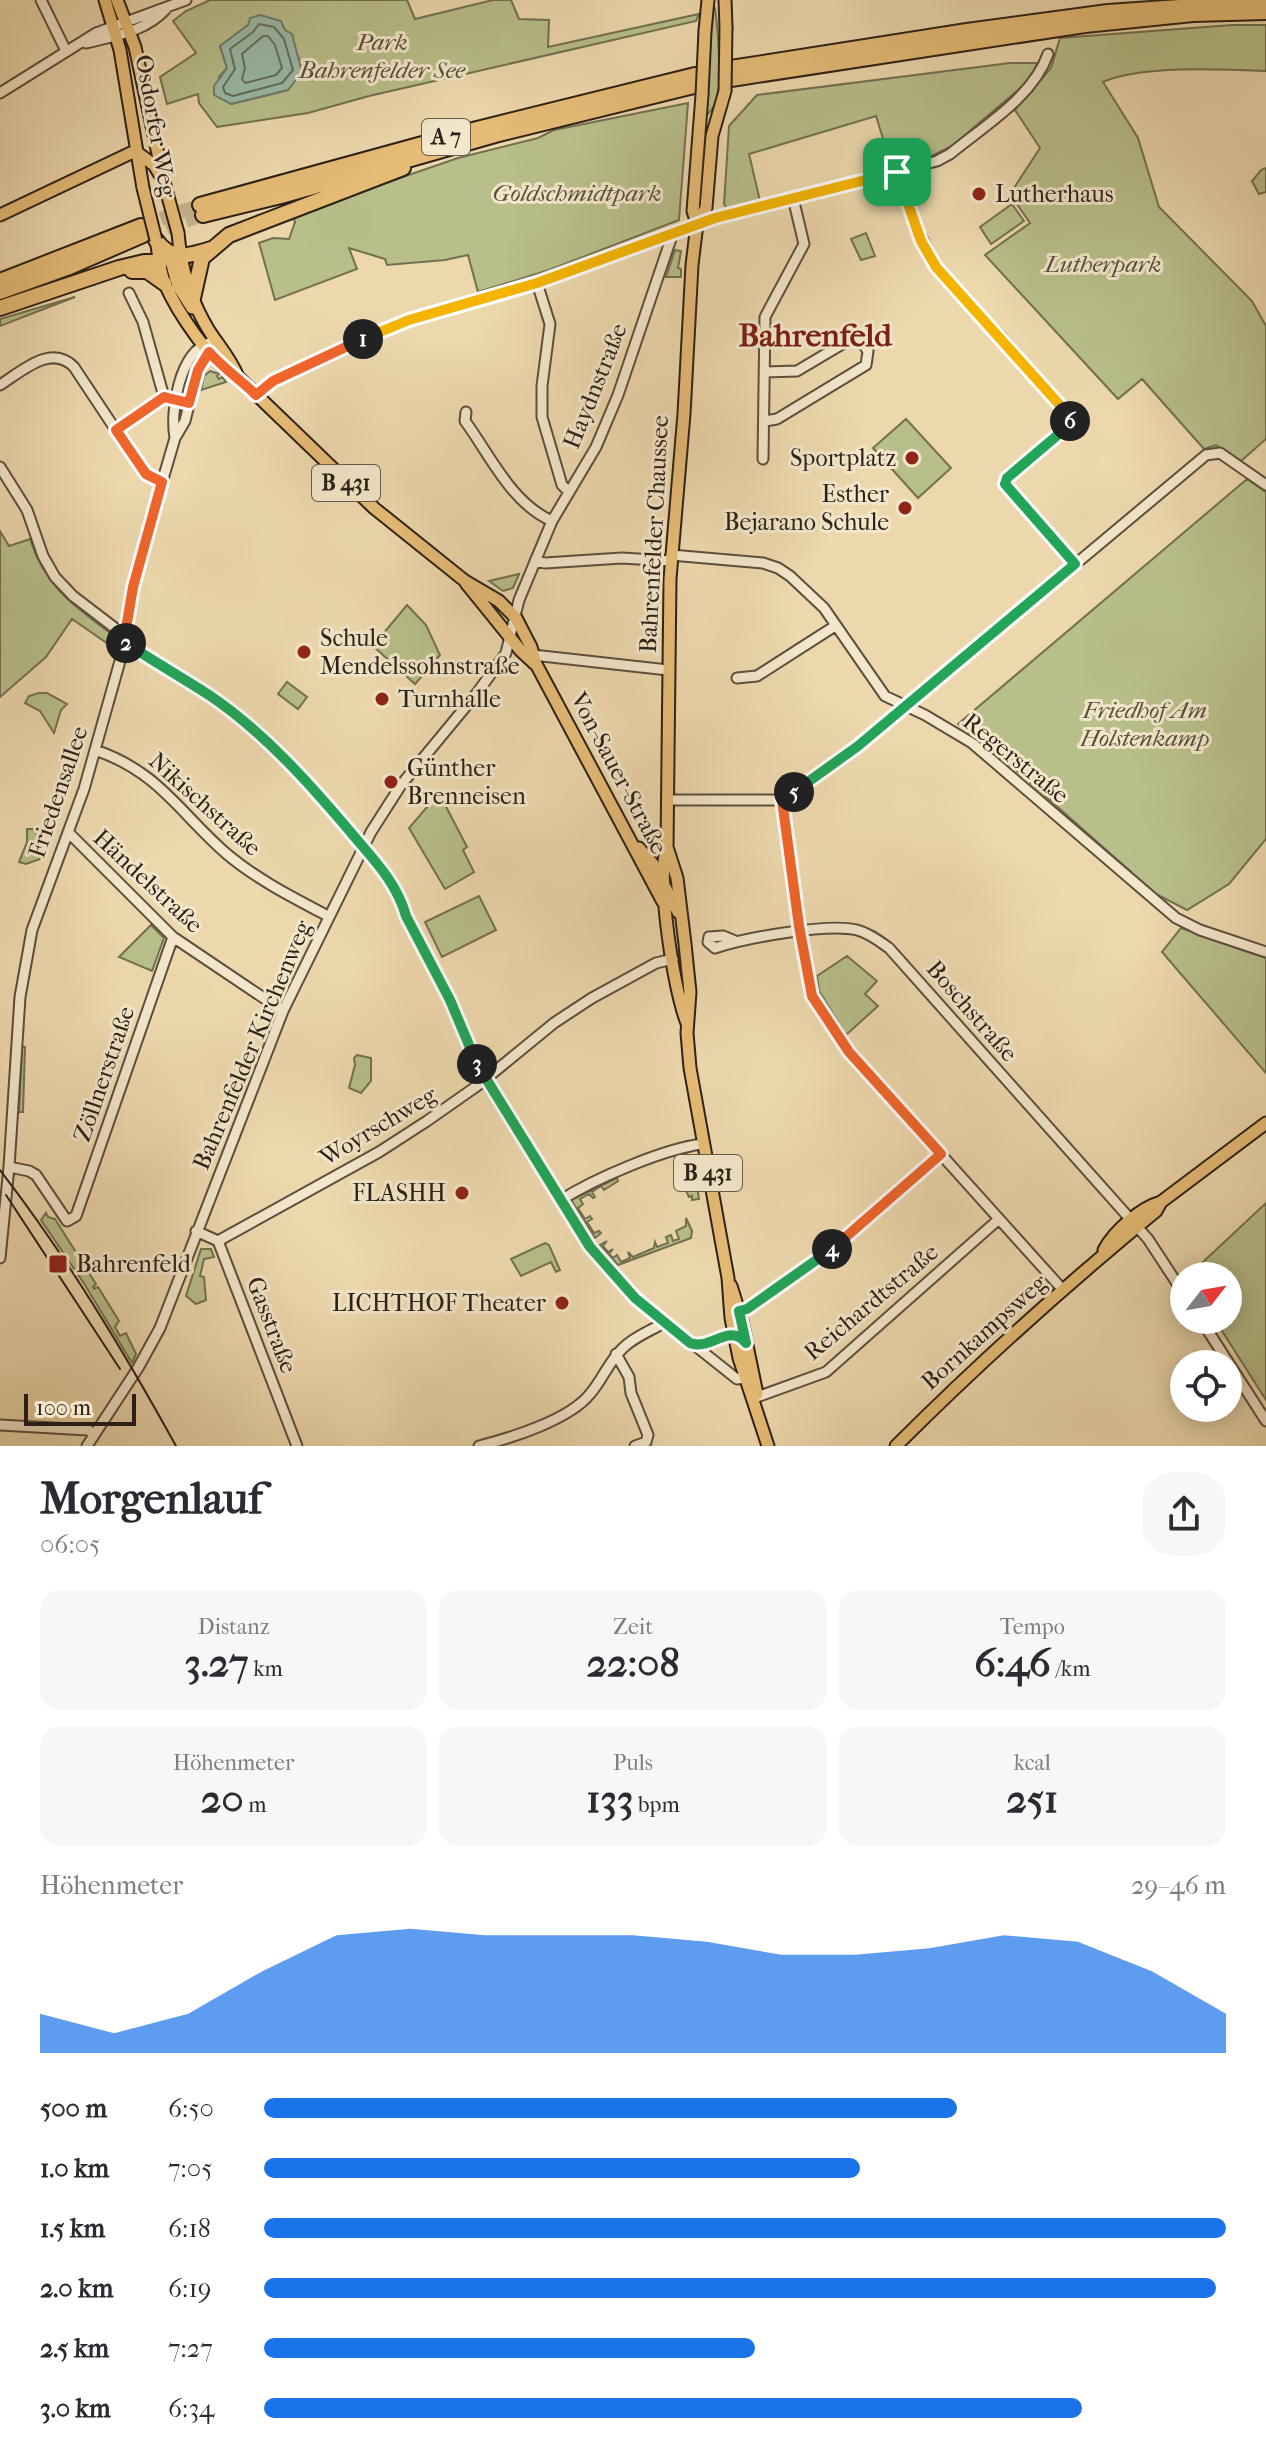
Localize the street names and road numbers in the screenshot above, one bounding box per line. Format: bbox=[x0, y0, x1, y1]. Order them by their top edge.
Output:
street label: Osdorfer Weg bbox=[130, 52, 183, 201]
road number: A 7 bbox=[422, 119, 470, 155]
street label: Haydnstraße bbox=[557, 319, 633, 453]
street label: Bahrenfelder Chaussee bbox=[634, 414, 674, 653]
road number: B 431 bbox=[312, 465, 380, 501]
street label: Von-Sauer-Straße bbox=[564, 687, 673, 859]
street label: Regerstraße bbox=[958, 707, 1074, 809]
street label: Friedensallee bbox=[22, 722, 94, 862]
street label: Nikischstraße bbox=[143, 746, 267, 862]
street label: Händelstraße bbox=[88, 823, 209, 939]
street label: Bahrenfelder Kirchenweg bbox=[187, 915, 318, 1174]
street label: Boschstraße bbox=[921, 955, 1023, 1067]
street label: Zöllnerstraße bbox=[68, 1003, 140, 1145]
street label: Woyrschweg bbox=[314, 1080, 442, 1172]
road number: B 431 bbox=[674, 1155, 742, 1191]
street label: Reichardtstraße bbox=[798, 1238, 944, 1366]
street label: Bornkampsweg bbox=[916, 1268, 1053, 1396]
street label: Gasstraße bbox=[241, 1273, 303, 1377]

